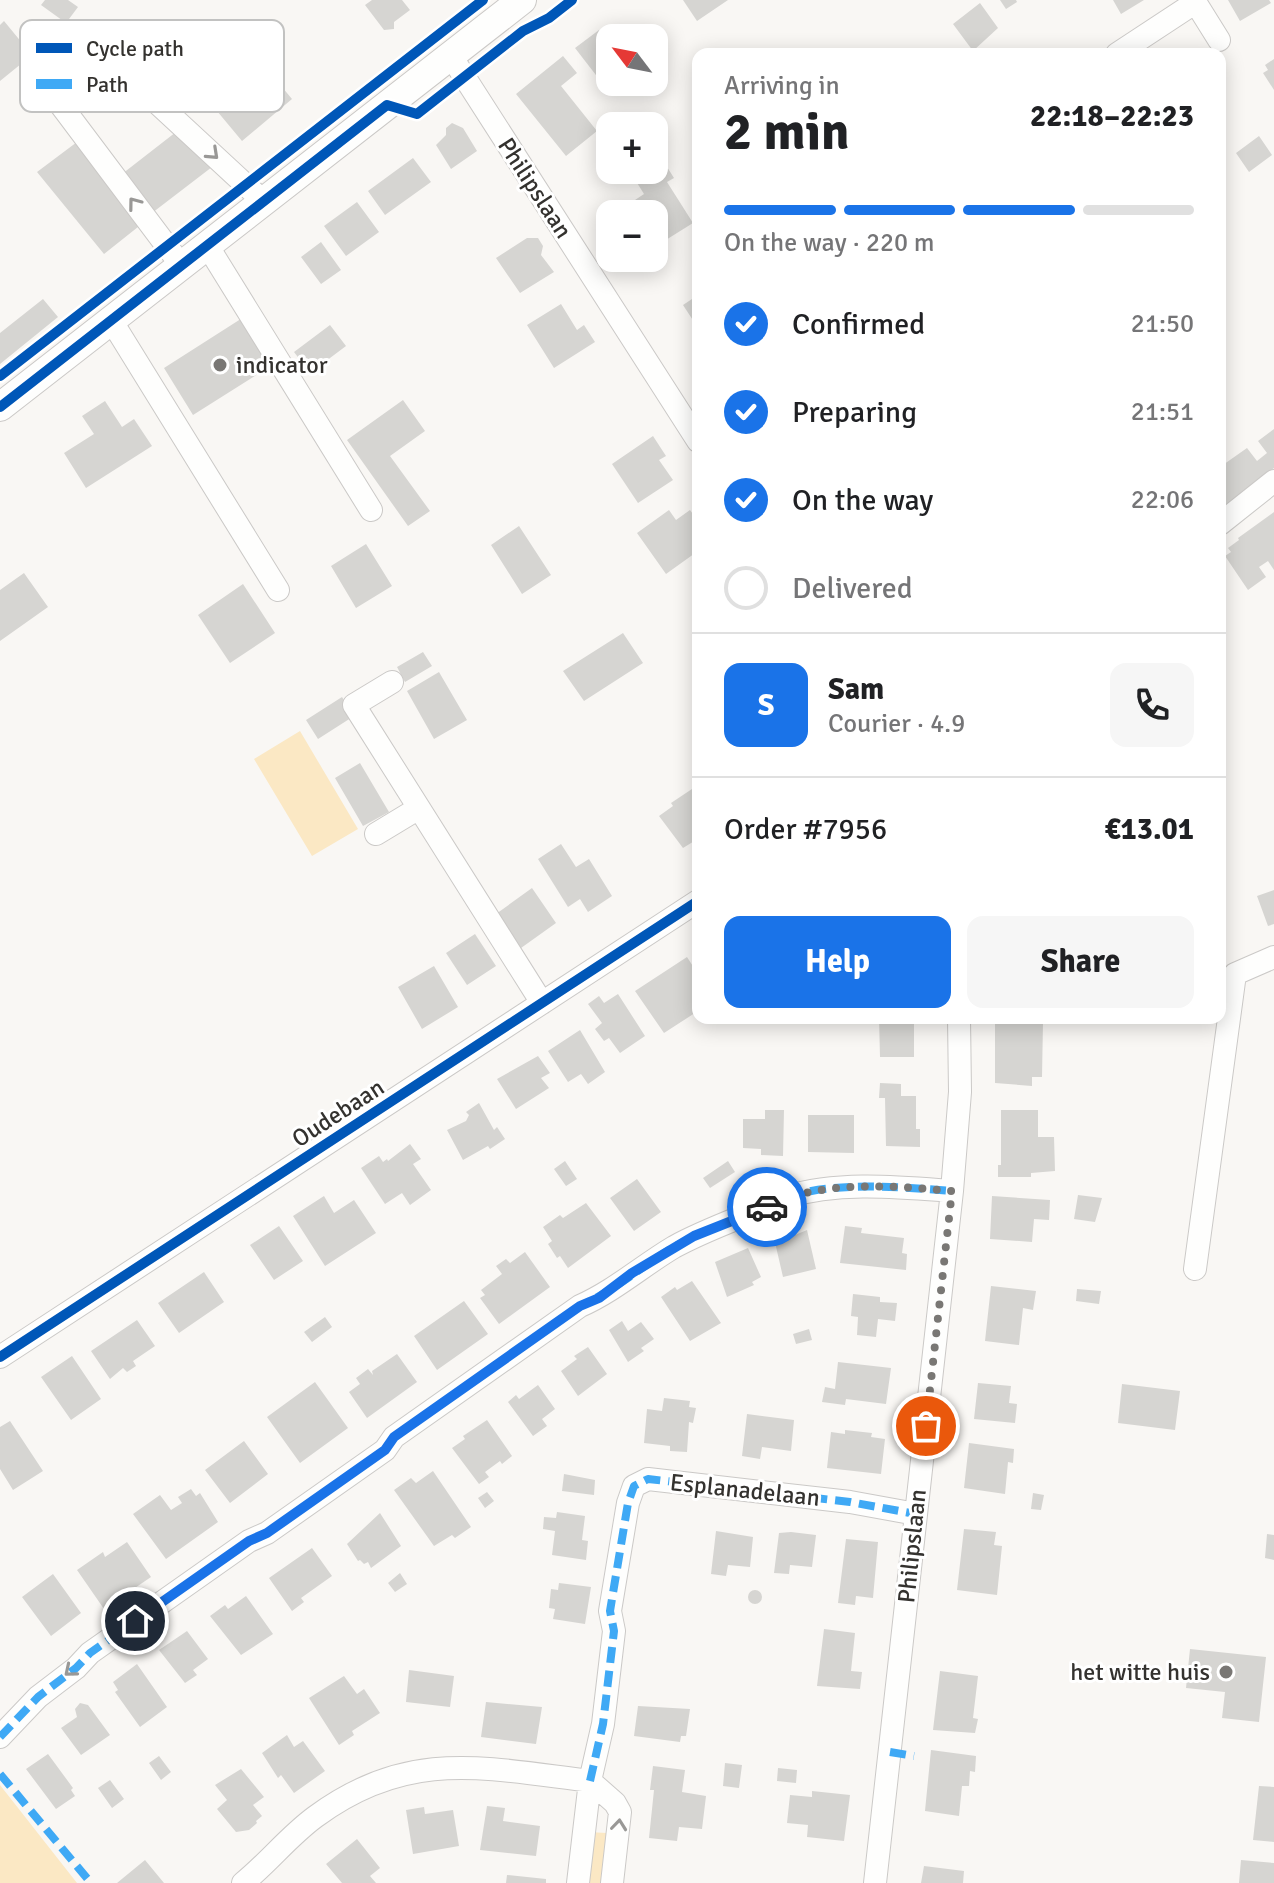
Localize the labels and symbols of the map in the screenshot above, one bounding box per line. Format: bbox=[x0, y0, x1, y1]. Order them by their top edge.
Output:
legend bbox=[20, 20, 284, 112]
north arrow bbox=[596, 24, 668, 96]
text: Cycle path bbox=[86, 35, 184, 62]
text: Path bbox=[86, 71, 129, 98]
street label: Philipslaan bbox=[491, 132, 579, 244]
one-way arrow bbox=[203, 145, 218, 159]
one-way arrow bbox=[130, 197, 144, 212]
place label: indicator bbox=[236, 350, 328, 380]
marker: indicator bbox=[211, 356, 229, 374]
street label: Oudebaan bbox=[286, 1072, 390, 1154]
courier bbox=[727, 1167, 807, 1247]
pin bbox=[892, 1392, 960, 1460]
street label: Esplanadelaan bbox=[669, 1467, 821, 1513]
street label: Philipslaan bbox=[891, 1488, 933, 1604]
pin bbox=[101, 1587, 169, 1655]
place label: het witte huis bbox=[1070, 1657, 1210, 1687]
one-way arrow bbox=[65, 1661, 79, 1676]
marker: het witte huis bbox=[1217, 1663, 1235, 1681]
one-way arrow bbox=[610, 1819, 627, 1832]

